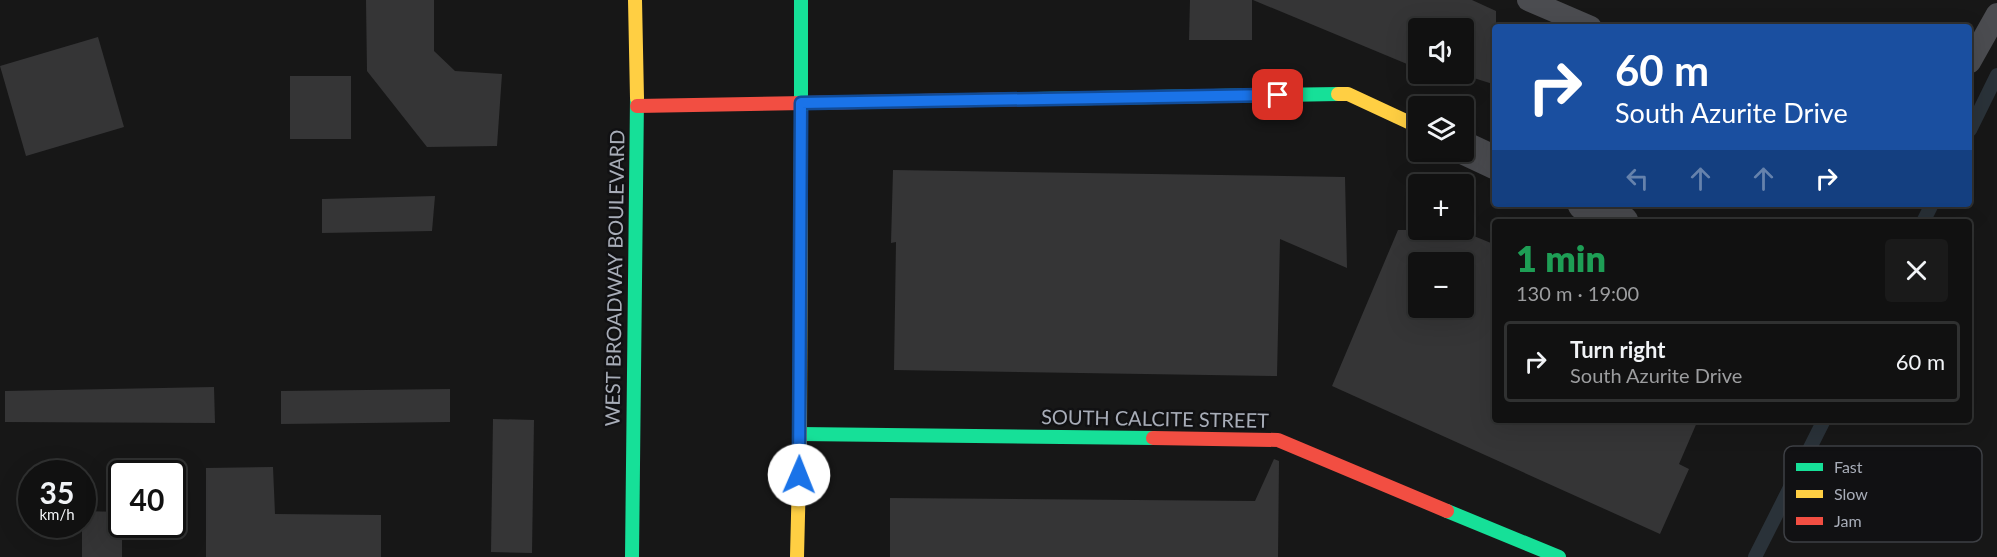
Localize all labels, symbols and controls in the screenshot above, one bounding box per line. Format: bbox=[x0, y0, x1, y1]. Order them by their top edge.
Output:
map controls bbox=[1408, 18, 1474, 318]
button: sound bbox=[1408, 18, 1474, 84]
text: 60 m bbox=[1615, 45, 1709, 95]
icon: right bbox=[1516, 48, 1594, 126]
pin bbox=[1252, 69, 1303, 120]
icon: arrive bbox=[1261, 78, 1294, 111]
button: layers bbox=[1408, 96, 1474, 162]
text: South Azurite Drive bbox=[1615, 96, 1848, 129]
street label: WEST BROADWAY BOULEVARD bbox=[599, 129, 629, 427]
icon: left bbox=[1621, 162, 1654, 195]
icon: ahead bbox=[1684, 162, 1717, 195]
icon: ahead bbox=[1747, 162, 1780, 195]
icon: right bbox=[1810, 162, 1843, 195]
button: + bbox=[1408, 174, 1474, 240]
text: 1 min bbox=[1516, 236, 1606, 280]
button: close bbox=[1885, 239, 1948, 302]
button: − bbox=[1408, 252, 1474, 318]
text: 130 m · 19:00 bbox=[1516, 281, 1639, 305]
text: Turn right bbox=[1570, 336, 1665, 363]
icon: right bbox=[1519, 345, 1552, 378]
text: 60 m bbox=[1896, 348, 1945, 375]
text: South Azurite Drive bbox=[1570, 363, 1742, 387]
street label: SOUTH CALCITE STREET bbox=[1041, 404, 1269, 432]
position arrow bbox=[767, 443, 831, 507]
legend bbox=[1784, 446, 1982, 542]
text: Fast bbox=[1834, 457, 1863, 476]
speed limit sign: 40 bbox=[108, 460, 186, 538]
text: 35 bbox=[40, 474, 74, 510]
text: Slow bbox=[1834, 484, 1868, 503]
text: km/h bbox=[39, 505, 75, 523]
text: Jam bbox=[1834, 511, 1862, 530]

